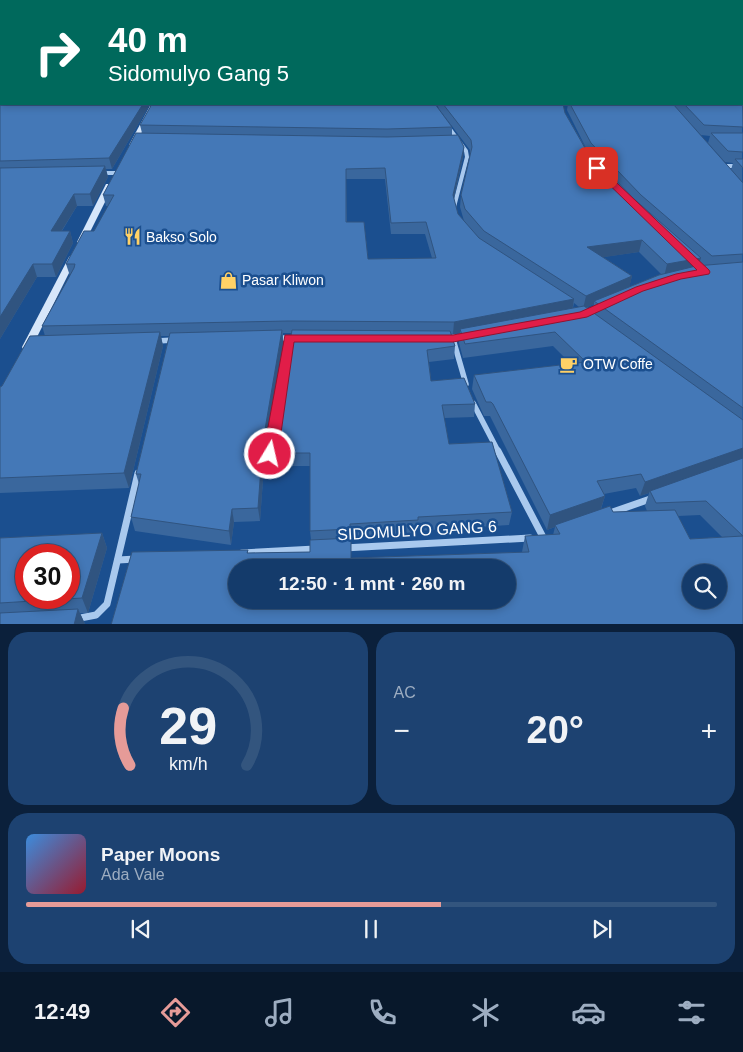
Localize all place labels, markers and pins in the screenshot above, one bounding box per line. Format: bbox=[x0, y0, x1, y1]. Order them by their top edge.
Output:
pin bbox=[576, 147, 618, 189]
restaurant icon: Bakso Solo bbox=[122, 227, 142, 247]
place label: Bakso Solo bbox=[146, 229, 217, 245]
shop icon: Pasar Kliwon bbox=[218, 270, 238, 290]
place label: Pasar Kliwon bbox=[242, 272, 324, 288]
cafe icon: OTW Coffe bbox=[559, 354, 579, 374]
place label: OTW Coffe bbox=[583, 356, 653, 372]

